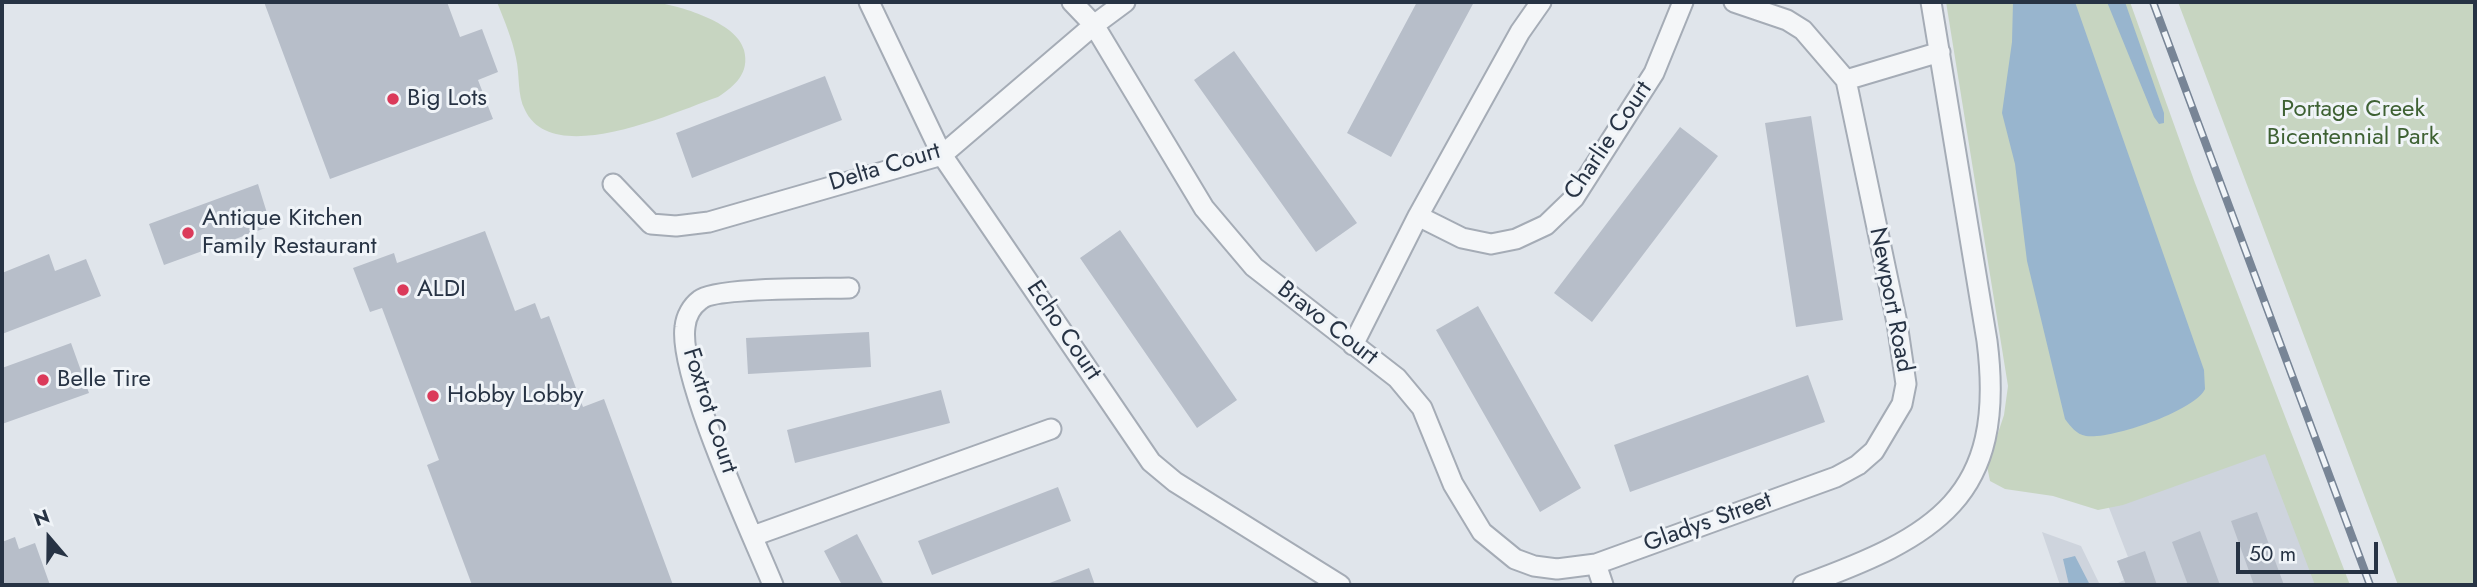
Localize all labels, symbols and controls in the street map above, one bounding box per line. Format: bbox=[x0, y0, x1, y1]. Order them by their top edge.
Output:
street label: Charlie Court bbox=[1559, 76, 1659, 206]
place label: Big Lots bbox=[407, 85, 487, 113]
marker: Big Lots bbox=[385, 91, 401, 107]
park label: Portage Creek Bicentennial Park bbox=[2267, 96, 2439, 152]
street label: Delta Court bbox=[826, 137, 944, 199]
place label: Antique Kitchen Family Restaurant bbox=[202, 205, 377, 261]
marker: Antique Kitchen Family Restaurant bbox=[180, 225, 196, 241]
street label: Newport Road bbox=[1862, 225, 1918, 375]
place label: ALDI bbox=[417, 276, 466, 304]
street label: Echo Court bbox=[1019, 276, 1107, 386]
street label: Bravo Court bbox=[1271, 276, 1383, 372]
marker: ALDI bbox=[395, 282, 411, 298]
street label: Foxtrot Court bbox=[675, 345, 743, 477]
place label: Belle Tire bbox=[57, 366, 151, 394]
marker: Belle Tire bbox=[35, 372, 51, 388]
place label: Hobby Lobby bbox=[447, 382, 583, 410]
marker: Hobby Lobby bbox=[425, 388, 441, 404]
street label: Gladys Street bbox=[1640, 487, 1776, 559]
north arrow bbox=[14, 503, 84, 573]
text: N bbox=[30, 503, 53, 533]
scale bar bbox=[2239, 528, 2381, 572]
text: 50 m bbox=[2249, 539, 2296, 569]

